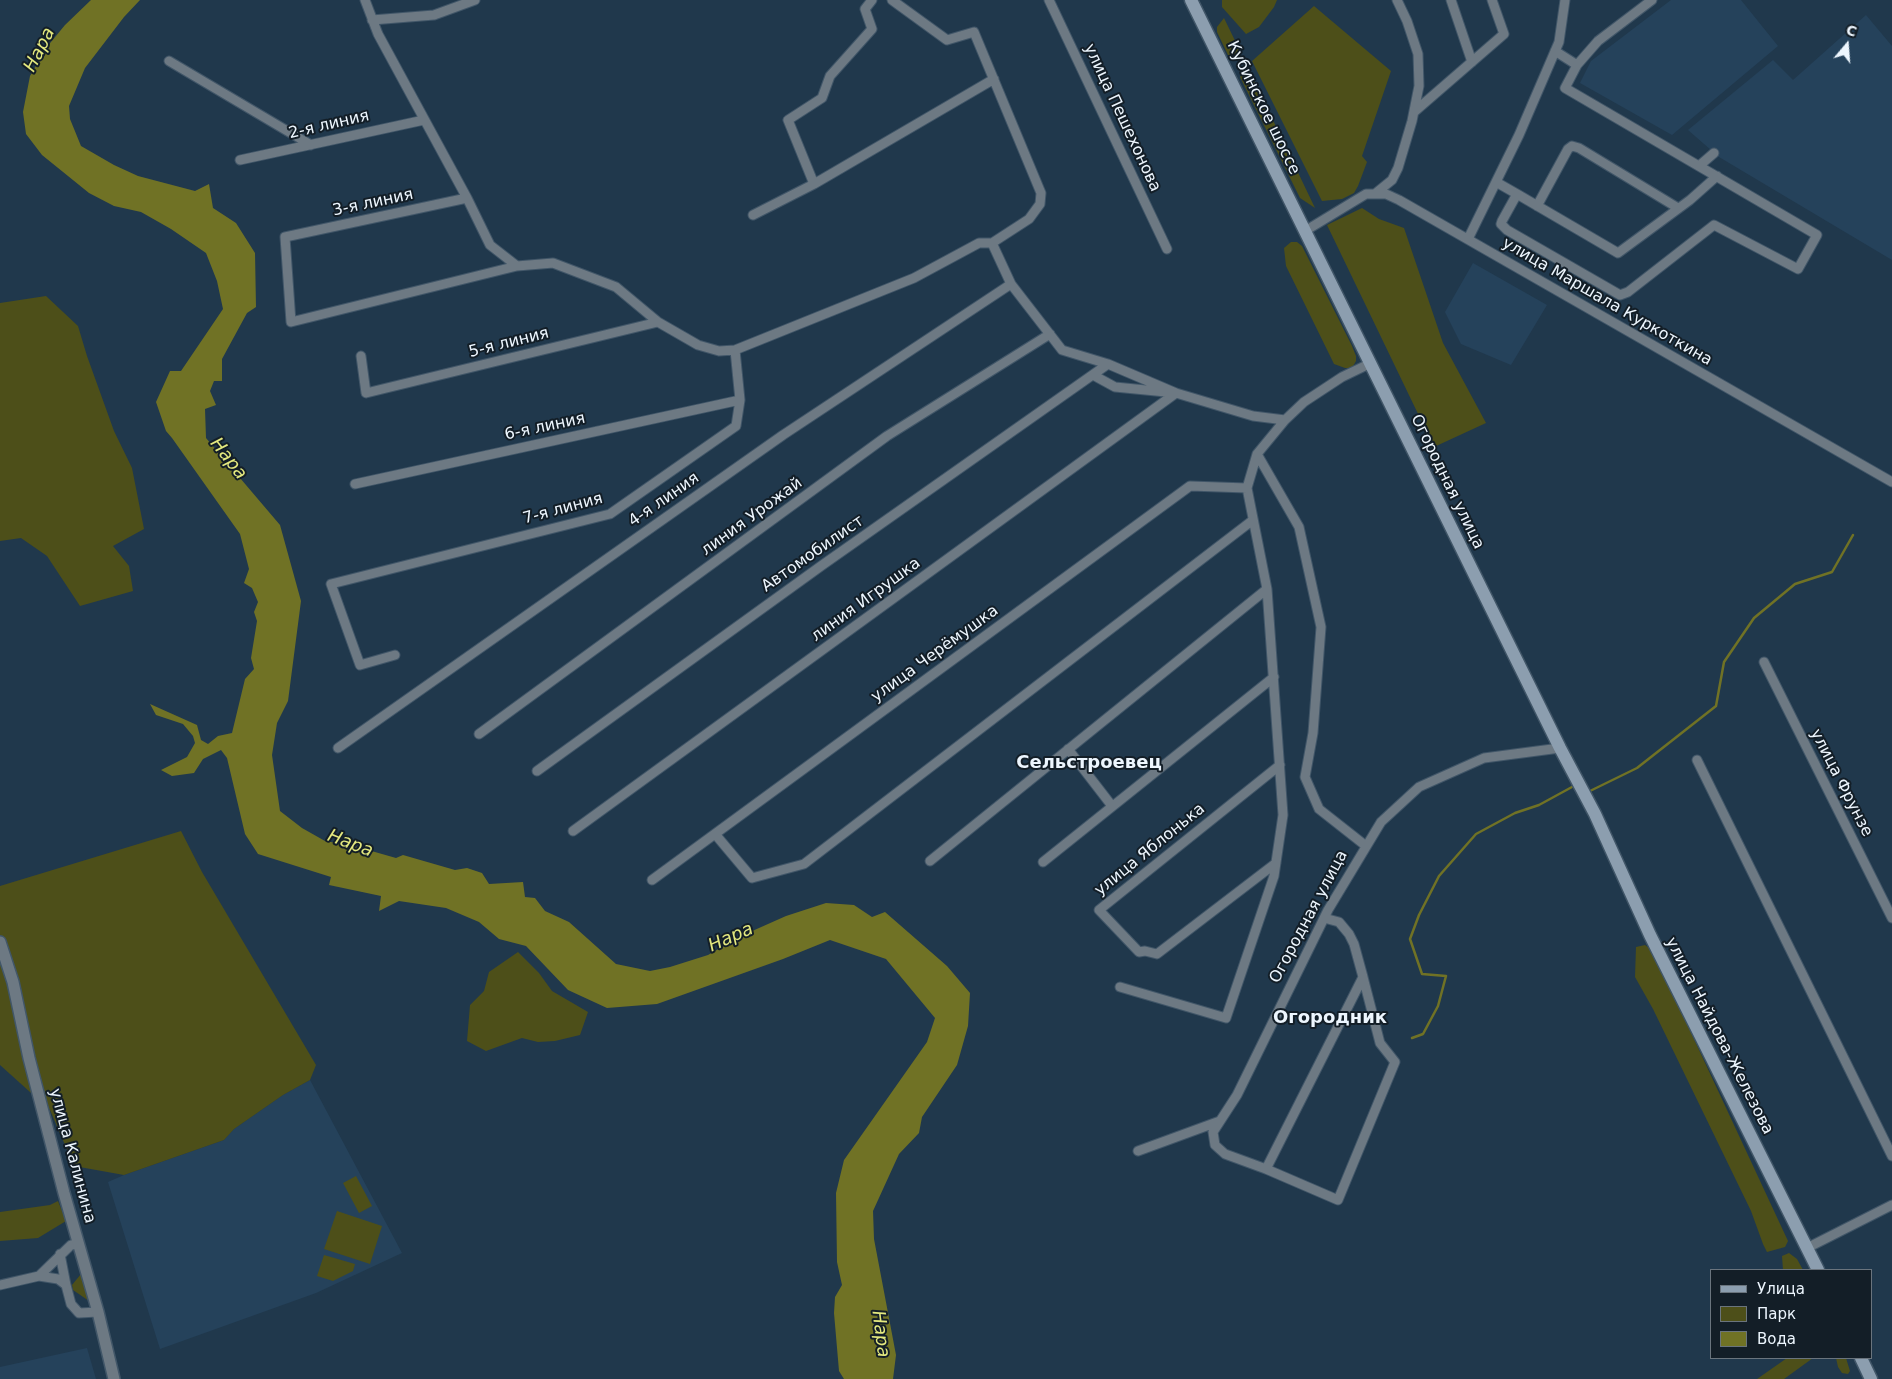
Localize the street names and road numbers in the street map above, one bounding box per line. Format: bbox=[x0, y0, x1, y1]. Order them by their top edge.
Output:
street label: Кубинское шоссе bbox=[1222, 38, 1304, 178]
street label: улица Пешехонова bbox=[1079, 41, 1165, 195]
street label: 2-я линия bbox=[287, 106, 371, 144]
street label: 3-я линия bbox=[331, 185, 415, 221]
street label: улица Маршала Куркоткина bbox=[1499, 234, 1715, 370]
street label: 5-я линия bbox=[467, 324, 551, 362]
street label: 6-я линия bbox=[503, 409, 587, 445]
street label: Огородная улица bbox=[1406, 411, 1488, 553]
street label: 4-я линия bbox=[625, 469, 703, 531]
street label: линия Урожай bbox=[698, 474, 806, 560]
street label: 7-я линия bbox=[521, 489, 605, 529]
street label: Автомобилист bbox=[758, 512, 868, 596]
street label: линия Игрушка bbox=[808, 554, 924, 646]
street label: улица Черёмушка bbox=[868, 601, 1002, 707]
street label: улица Фрунзе bbox=[1806, 726, 1876, 840]
street label: улица Яблонька bbox=[1091, 800, 1209, 900]
street label: Огородная улица bbox=[1266, 847, 1352, 987]
street label: улица Найдова-Железова bbox=[1661, 934, 1777, 1138]
street label: улица Калинина bbox=[45, 1086, 99, 1226]

